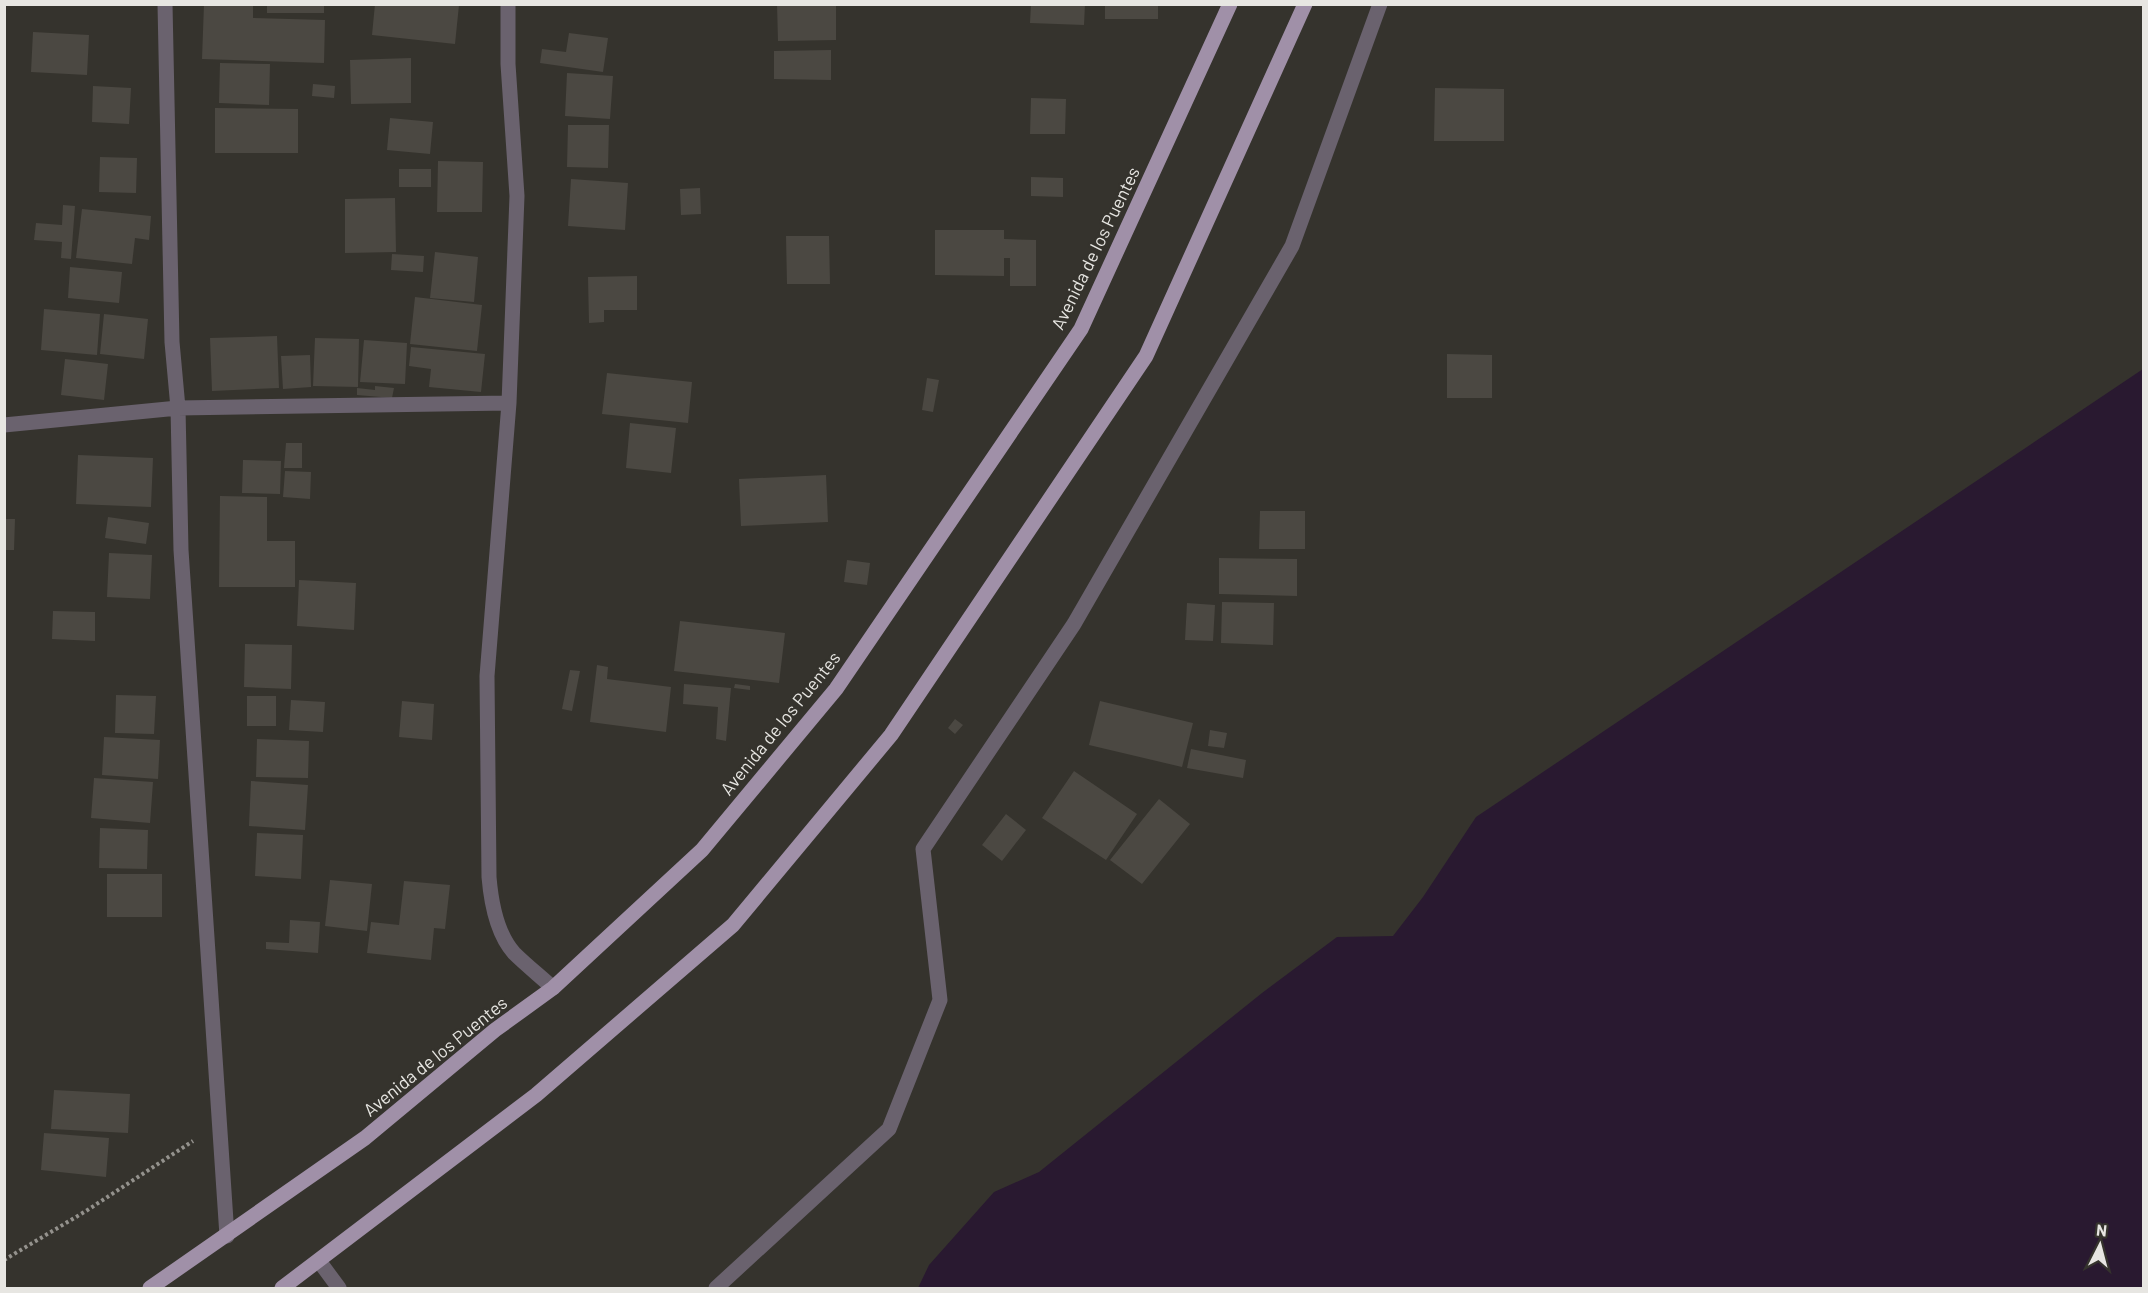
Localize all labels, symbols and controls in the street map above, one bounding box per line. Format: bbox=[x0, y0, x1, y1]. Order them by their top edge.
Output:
street label: Avenida de los Puentes bbox=[1046, 163, 1144, 333]
street label: Avenida de los Puentes bbox=[715, 647, 845, 799]
street label: Avenida de los Puentes bbox=[359, 991, 511, 1121]
north arrow bbox=[2070, 1215, 2130, 1275]
text: N bbox=[2095, 1220, 2108, 1240]

